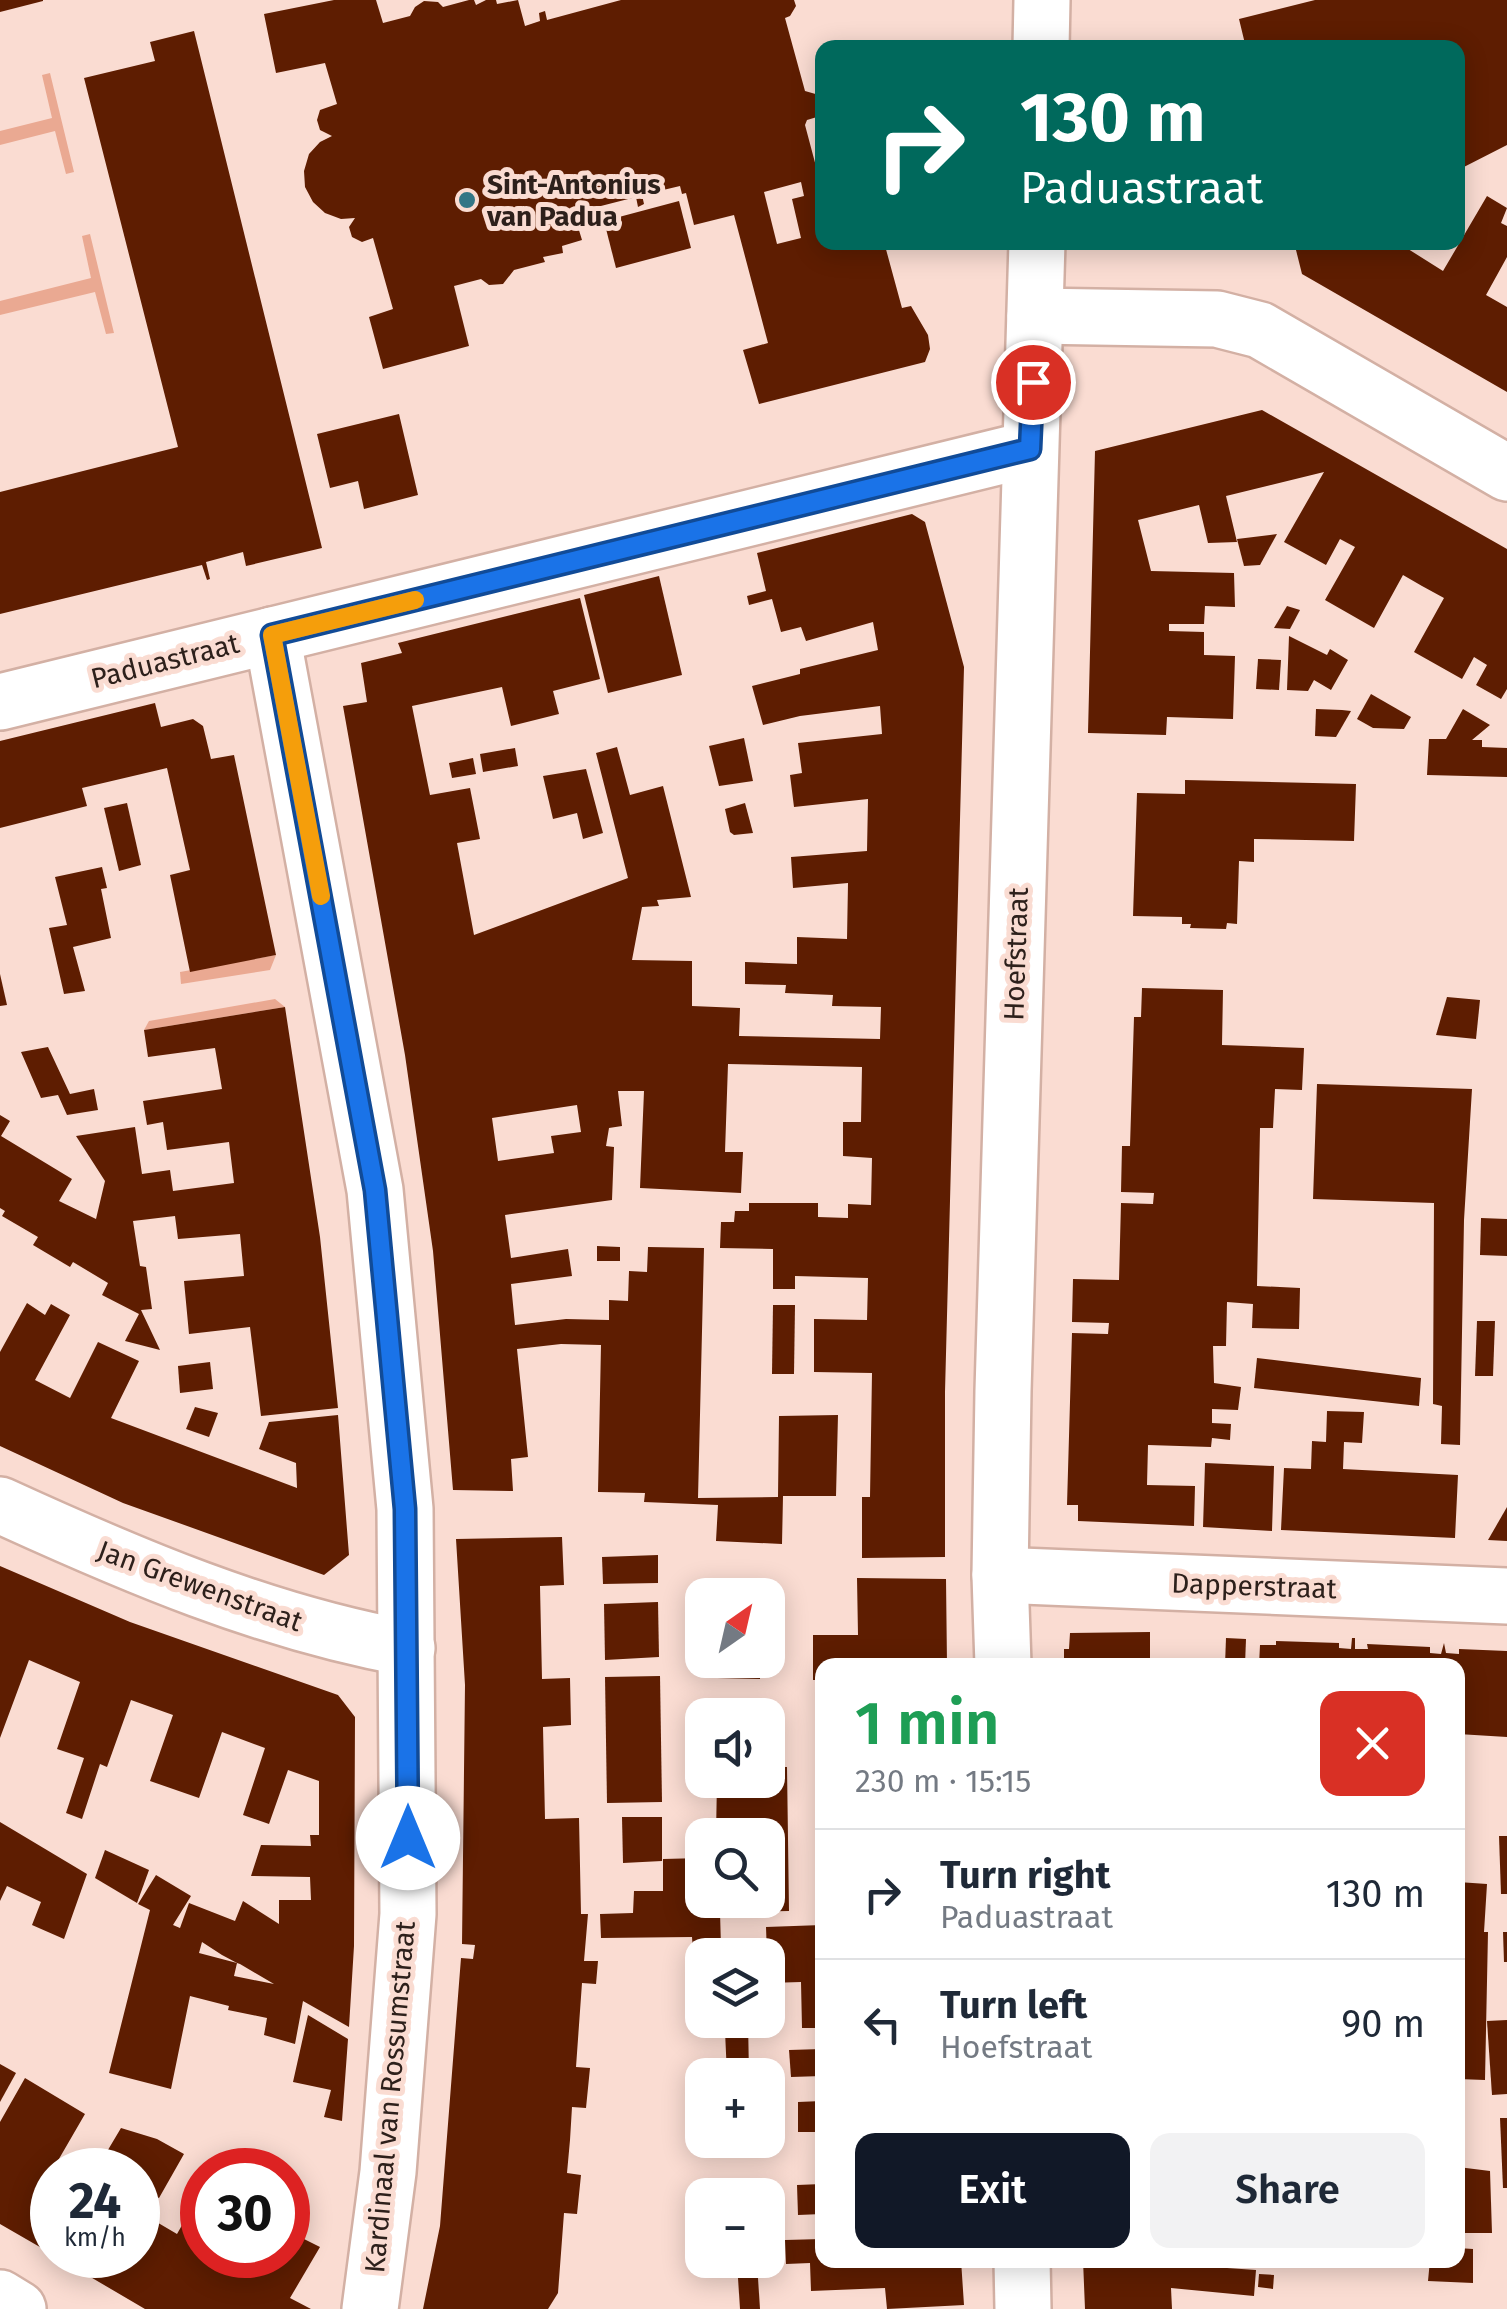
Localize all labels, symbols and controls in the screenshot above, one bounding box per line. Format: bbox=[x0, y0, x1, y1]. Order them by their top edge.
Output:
text: 130 m bbox=[1020, 76, 1206, 160]
icon: right bbox=[855, 80, 985, 210]
text: Paduastraat bbox=[1020, 161, 1263, 215]
place label: Sint-Antonius van Padua bbox=[486, 168, 661, 233]
marker: Sint-Antonius van Padua bbox=[456, 189, 478, 211]
pin bbox=[991, 340, 1076, 425]
icon: arrive bbox=[1006, 355, 1061, 410]
street label: Paduastraat bbox=[88, 626, 243, 695]
street label: Hoefstraat bbox=[997, 886, 1035, 1021]
street label: Jan Grewenstraat bbox=[93, 1534, 308, 1639]
street label: Dapperstraat bbox=[1171, 1567, 1338, 1605]
north arrow bbox=[685, 1578, 785, 1678]
map controls bbox=[685, 1578, 785, 2278]
text: 1 min bbox=[855, 1688, 1000, 1760]
button: close bbox=[1320, 1691, 1425, 1796]
button: sound bbox=[685, 1698, 785, 1798]
text: 230 m · 15:15 bbox=[855, 1762, 1031, 1800]
position arrow bbox=[356, 1786, 460, 1890]
button: search bbox=[685, 1818, 785, 1918]
text: Turn right bbox=[940, 1852, 1110, 1898]
icon: right bbox=[855, 1867, 910, 1922]
text: 130 m bbox=[1326, 1871, 1425, 1917]
text: Paduastraat bbox=[940, 1898, 1113, 1936]
street label: Kardinaal van Rossumstraat bbox=[358, 1919, 422, 2274]
button: layers bbox=[685, 1938, 785, 2038]
text: Turn left bbox=[940, 1982, 1087, 2028]
icon: left bbox=[855, 1997, 910, 2052]
text: 90 m bbox=[1341, 2001, 1425, 2047]
text: Hoefstraat bbox=[940, 2028, 1092, 2066]
button: + bbox=[685, 2058, 785, 2158]
button: Exit bbox=[855, 2133, 1130, 2248]
button: Share bbox=[1150, 2133, 1425, 2248]
speed limit sign: 30 bbox=[180, 2148, 310, 2278]
text: 24 bbox=[69, 2171, 121, 2231]
button: − bbox=[685, 2178, 785, 2278]
text: km/h bbox=[64, 2223, 126, 2253]

